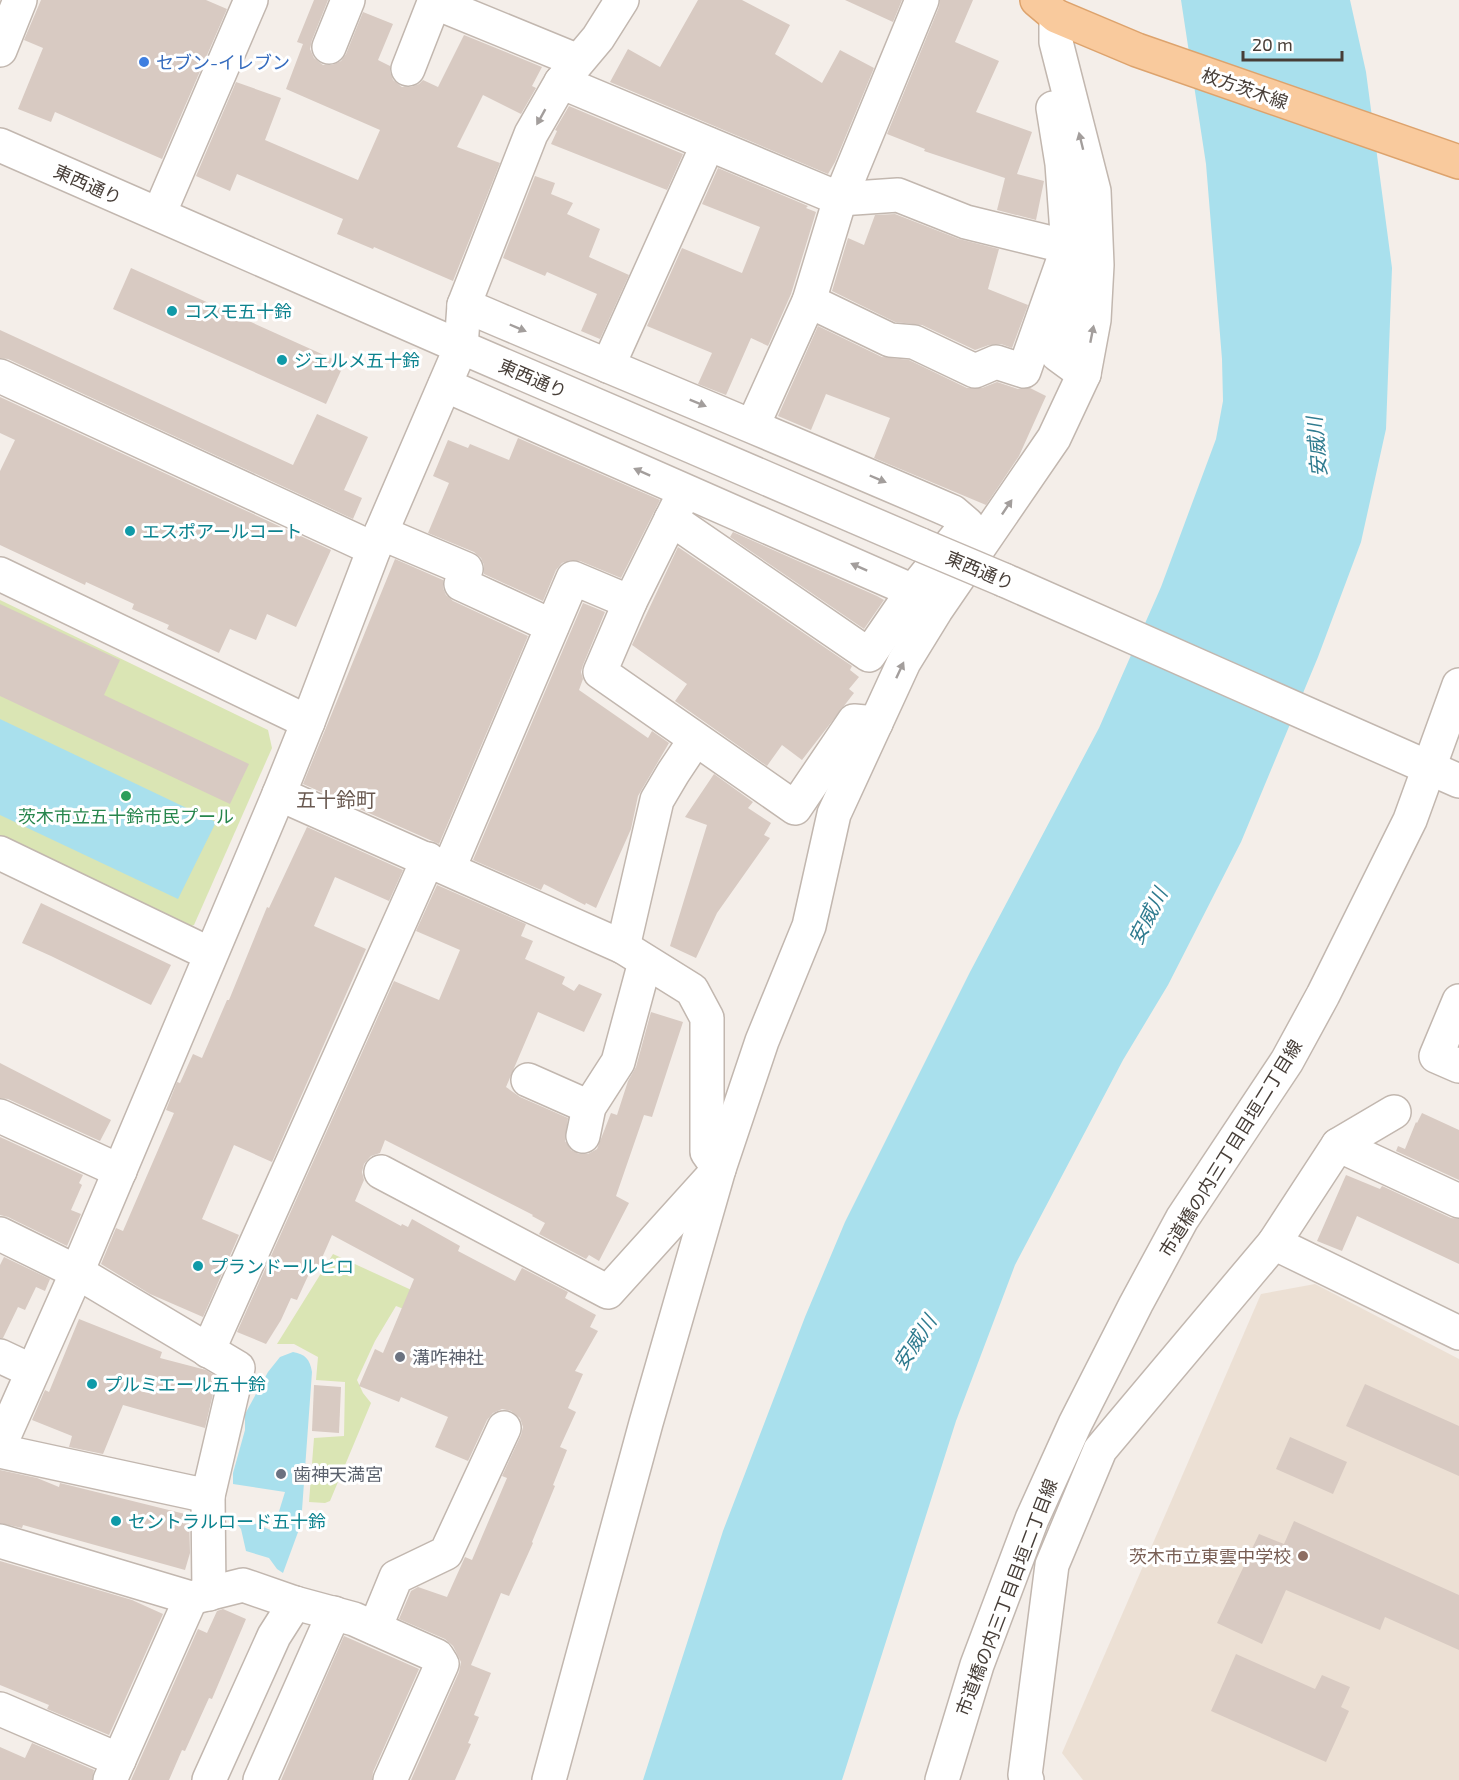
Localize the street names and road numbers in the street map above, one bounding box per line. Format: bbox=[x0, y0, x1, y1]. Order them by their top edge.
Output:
street label: 枚方茨木線 bbox=[1199, 63, 1291, 113]
street label: 東西通り bbox=[51, 159, 125, 209]
street label: 東西通り bbox=[496, 354, 570, 402]
street label: 東西通り bbox=[943, 546, 1017, 594]
street label: 市道橋の内三丁目目垣二丁目線 bbox=[1154, 1035, 1306, 1261]
street label: 市道橋の内三丁目目垣二丁目線 bbox=[951, 1475, 1061, 1719]

